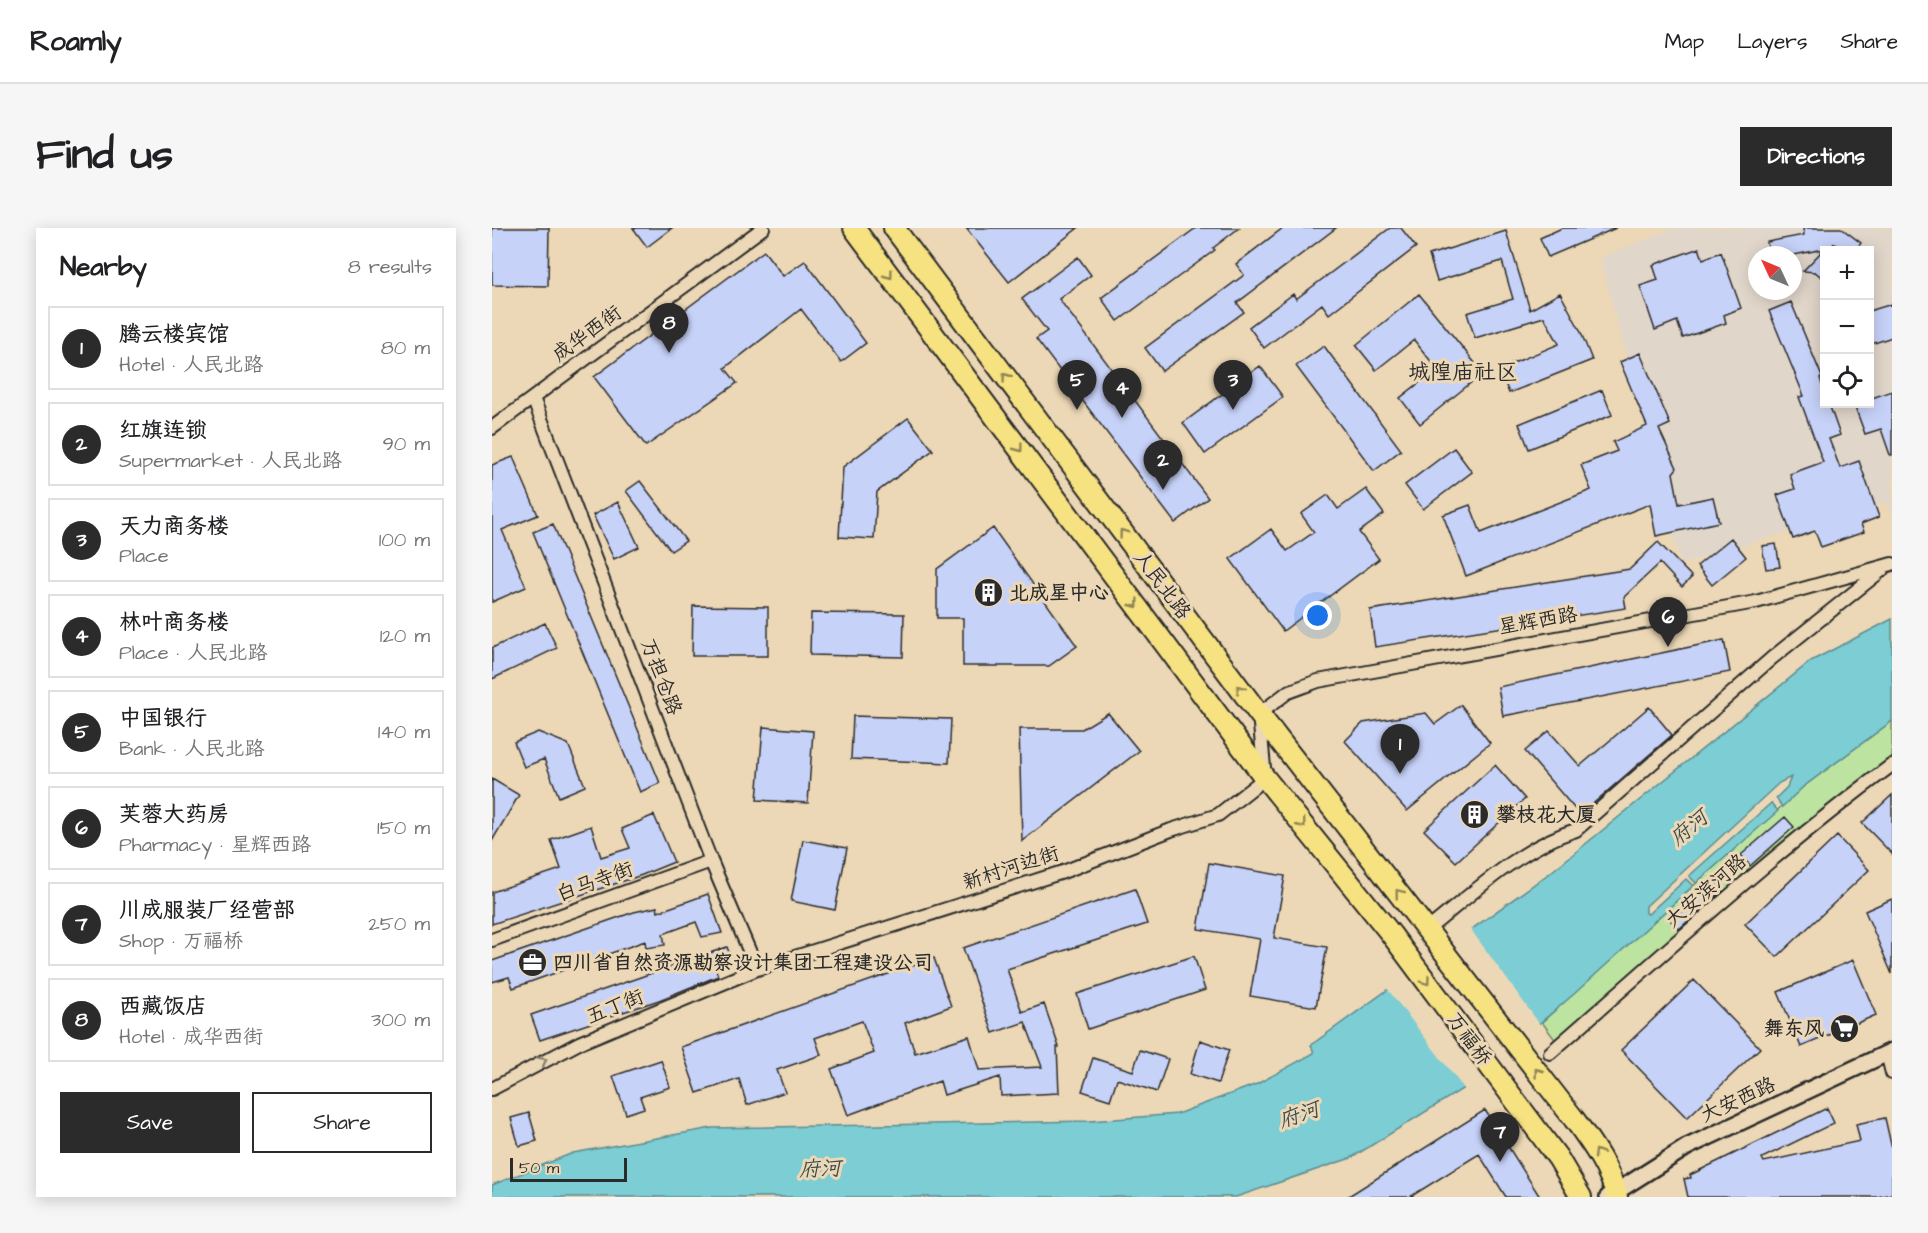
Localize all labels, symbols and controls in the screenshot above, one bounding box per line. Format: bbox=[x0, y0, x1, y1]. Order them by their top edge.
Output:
text: Roamly bbox=[30, 22, 122, 61]
text: Map bbox=[1664, 27, 1704, 56]
text: Layers bbox=[1737, 27, 1807, 56]
text: Share bbox=[1840, 27, 1898, 56]
text: Find us bbox=[36, 127, 173, 185]
button: Directions bbox=[1740, 127, 1892, 186]
north arrow bbox=[1748, 246, 1802, 300]
map controls bbox=[1820, 246, 1874, 408]
button: + bbox=[1820, 246, 1874, 300]
text: Nearby bbox=[60, 249, 147, 285]
text: 8 results bbox=[348, 253, 432, 281]
one-way arrow bbox=[882, 268, 893, 279]
street label: 成华西街 bbox=[546, 299, 628, 369]
button: − bbox=[1820, 300, 1874, 354]
pin: 8 bbox=[650, 304, 688, 353]
text: 腾云楼宾馆 bbox=[119, 319, 229, 350]
text: 1 bbox=[80, 334, 83, 362]
text: 80 m bbox=[381, 334, 430, 362]
text: Hotel · 人民北路 bbox=[119, 351, 263, 379]
button: locate bbox=[1820, 354, 1874, 408]
district label: 城隍庙社区 bbox=[1408, 357, 1518, 388]
pin: 5 bbox=[1058, 360, 1096, 410]
pin: 3 bbox=[1214, 360, 1252, 410]
pin: 4 bbox=[1102, 368, 1142, 418]
one-way arrow bbox=[1003, 373, 1014, 384]
text: 红旗连锁 bbox=[119, 415, 207, 446]
text: 2 bbox=[76, 430, 87, 458]
text: 90 m bbox=[382, 430, 430, 458]
pin: 2 bbox=[1144, 440, 1182, 490]
one-way arrow bbox=[1011, 441, 1022, 452]
text: Supermarket · 人民北路 bbox=[119, 447, 342, 475]
text: 天力商务楼 bbox=[119, 511, 229, 542]
text: 3 bbox=[76, 526, 87, 554]
text: 100 m bbox=[379, 526, 430, 554]
one-way arrow bbox=[1120, 529, 1131, 540]
text: Place bbox=[119, 542, 169, 570]
street label: 人民北路 bbox=[1127, 545, 1198, 626]
building icon: 北成星中心 bbox=[972, 577, 1004, 609]
place label: 北成星中心 bbox=[1009, 579, 1109, 607]
one-way arrow bbox=[1128, 597, 1139, 608]
pin: 6 bbox=[1648, 598, 1688, 647]
street label: 星辉西路 bbox=[1496, 600, 1581, 642]
your location bbox=[1303, 601, 1332, 630]
text: 林叶商务楼 bbox=[119, 607, 229, 638]
text: 4 bbox=[75, 622, 88, 650]
text: 120 m bbox=[380, 622, 430, 650]
street label: 万担仓路 bbox=[634, 635, 689, 720]
text: Place · 人民北路 bbox=[119, 639, 267, 667]
one-way arrow bbox=[1237, 685, 1248, 696]
text: 中国银行 bbox=[119, 703, 207, 734]
text: 5 bbox=[74, 718, 89, 746]
text: 140 m bbox=[378, 718, 430, 746]
pin: 1 bbox=[1380, 724, 1420, 774]
text: Bank · 人民北路 bbox=[119, 735, 265, 763]
text: 芙蓉大药房 bbox=[119, 799, 229, 830]
building icon: 攀枝花大厦 bbox=[1459, 799, 1491, 831]
place label: 攀枝花大厦 bbox=[1496, 801, 1596, 829]
water label: 府河 bbox=[1664, 801, 1717, 853]
text: 6 bbox=[75, 814, 88, 842]
text: 150 m bbox=[377, 814, 430, 842]
one-way arrow bbox=[1294, 817, 1305, 828]
text: Pharmacy · 星辉西路 bbox=[119, 831, 311, 859]
street label: 新村河边街 bbox=[959, 839, 1063, 897]
street label: 大安滨河路 bbox=[1659, 847, 1754, 934]
street label: 白马寺街 bbox=[553, 855, 637, 909]
one-way arrow bbox=[1396, 888, 1407, 899]
text: 川成服装厂经营部 bbox=[119, 895, 295, 926]
text: 7 bbox=[75, 910, 88, 938]
text: 250 m bbox=[368, 910, 430, 938]
text: Shop · 万福桥 bbox=[119, 927, 243, 955]
office icon: 四川省自然资源勘察设计集团工程建设公司 bbox=[516, 947, 548, 979]
place label: 四川省自然资源勘察设计集团工程建设公司 bbox=[553, 949, 933, 977]
one-way arrow bbox=[1419, 975, 1430, 986]
street label: 五丁街 bbox=[582, 983, 648, 1031]
text: 西藏饭店 bbox=[119, 991, 207, 1022]
text: 8 bbox=[75, 1006, 88, 1034]
text: 300 m bbox=[371, 1006, 430, 1034]
street label: 万福桥 bbox=[1440, 1007, 1498, 1071]
supermarket icon: 舞东风 bbox=[1829, 1013, 1861, 1045]
place label: 舞东风 bbox=[1764, 1015, 1824, 1043]
text: Hotel · 成华西街 bbox=[119, 1023, 263, 1051]
one-way arrow bbox=[537, 1057, 548, 1068]
one-way arrow bbox=[1534, 1068, 1545, 1079]
street label: 大安西路 bbox=[1696, 1070, 1781, 1130]
button: Save bbox=[60, 1092, 240, 1153]
button: Share bbox=[252, 1092, 432, 1153]
water label: 府河 bbox=[1274, 1093, 1326, 1136]
pin: 7 bbox=[1480, 1112, 1520, 1162]
one-way arrow bbox=[1593, 1149, 1605, 1159]
water label: 府河 bbox=[799, 1154, 844, 1184]
scale bar bbox=[510, 1155, 627, 1182]
text: 50 m bbox=[519, 1157, 559, 1179]

